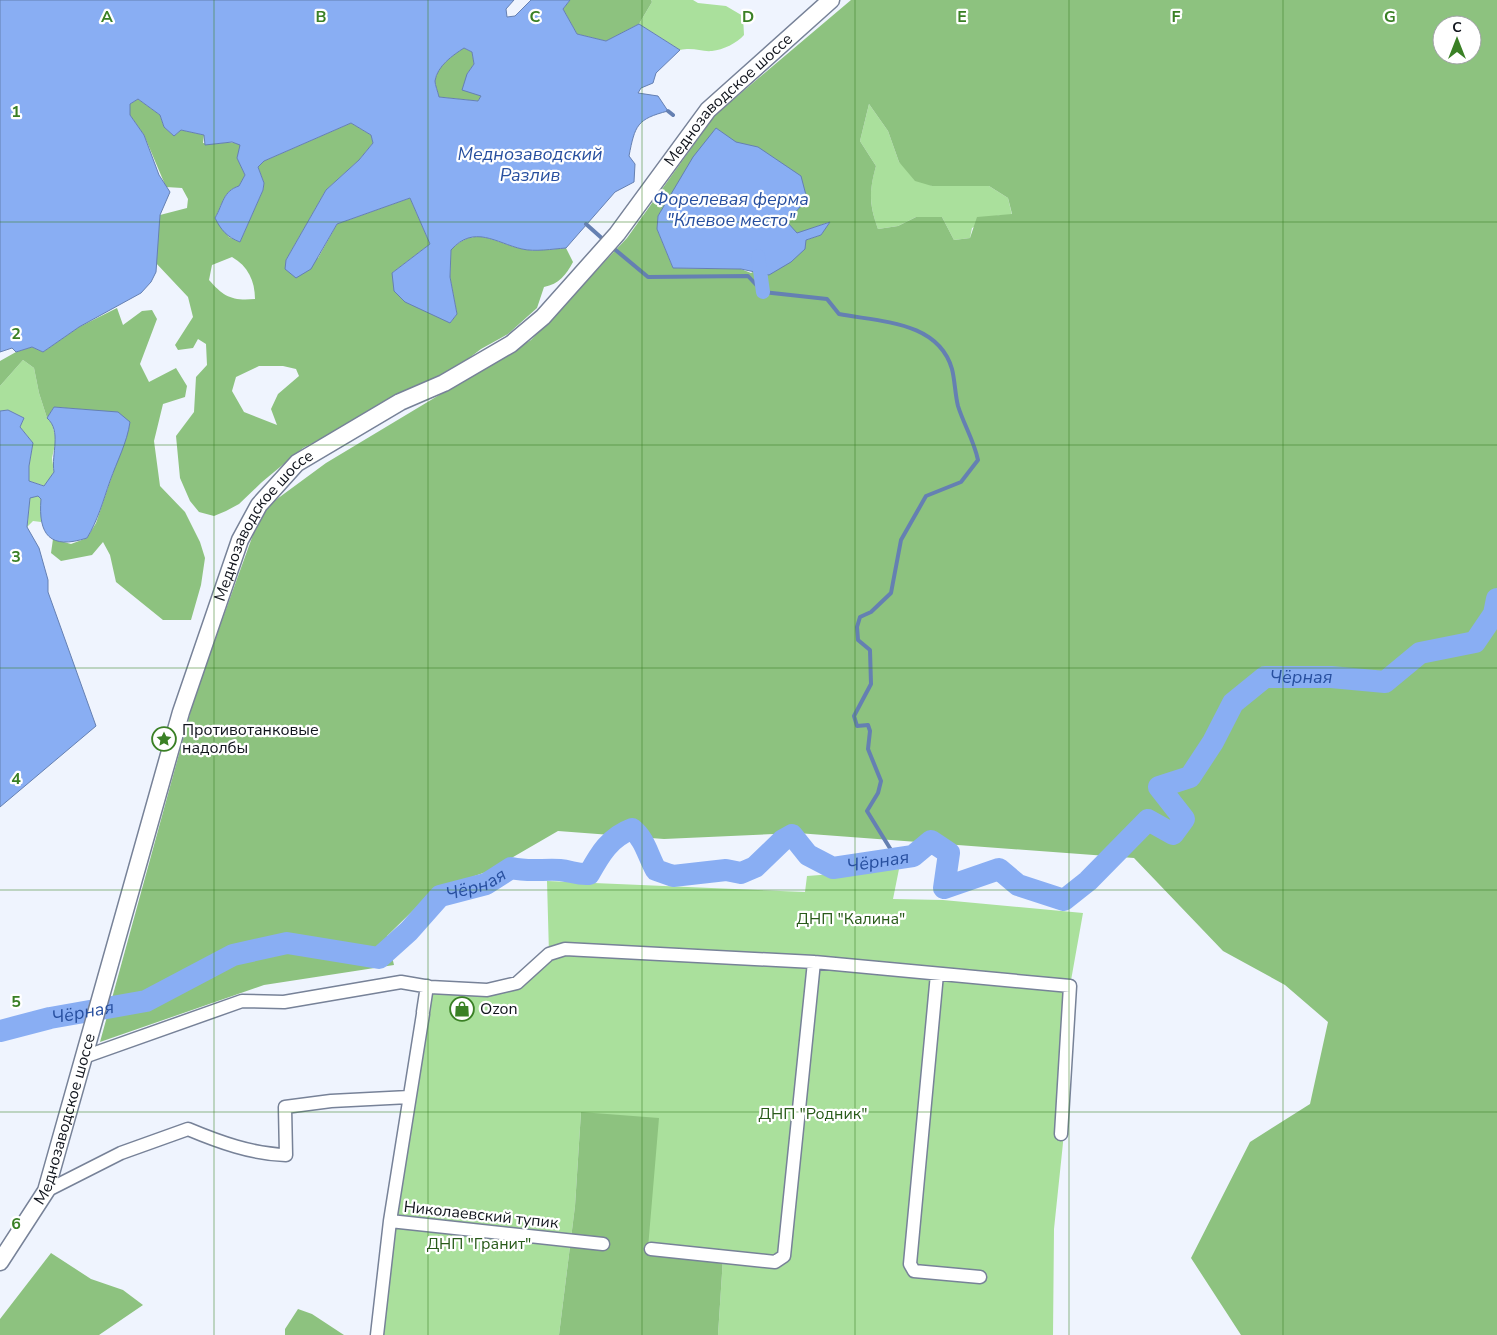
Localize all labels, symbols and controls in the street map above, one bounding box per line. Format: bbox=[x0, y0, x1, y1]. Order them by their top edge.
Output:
text: A bbox=[101, 6, 113, 28]
text: B bbox=[315, 6, 327, 28]
text: C bbox=[530, 6, 541, 28]
text: D bbox=[742, 6, 754, 28]
text: E bbox=[957, 6, 967, 28]
text: F bbox=[1172, 6, 1181, 28]
text: G bbox=[1384, 6, 1396, 28]
north arrow bbox=[1432, 15, 1482, 65]
text: С bbox=[1452, 18, 1462, 37]
street label: Меднозаводское шоссе bbox=[659, 28, 798, 171]
text: 1 bbox=[11, 101, 21, 123]
water label: Меднозаводский Разлив bbox=[458, 142, 602, 187]
water label: Форелевая ферма "Клевое место" bbox=[653, 187, 809, 232]
text: 2 bbox=[11, 323, 21, 345]
street label: Меднозаводское шоссе bbox=[209, 445, 318, 604]
text: 3 bbox=[11, 546, 21, 568]
water label: Чёрная bbox=[1270, 665, 1332, 689]
place label: Противотанковые надолбы bbox=[182, 719, 319, 759]
place icon: Противотанковые надолбы bbox=[151, 726, 177, 752]
text: 4 bbox=[11, 768, 21, 790]
water label: Чёрная bbox=[845, 845, 911, 878]
water label: Чёрная bbox=[443, 862, 511, 906]
park label: ДНП "Калина" bbox=[797, 908, 905, 930]
text: 5 bbox=[11, 991, 21, 1013]
water label: Чёрная bbox=[50, 995, 116, 1029]
shop icon: Ozon bbox=[449, 996, 475, 1022]
place label: Ozon bbox=[480, 998, 518, 1020]
street label: Меднозаводское шоссе bbox=[29, 1031, 101, 1209]
park label: ДНП "Родник" bbox=[759, 1103, 867, 1125]
street label: Николаевский тупик bbox=[403, 1196, 560, 1234]
text: 6 bbox=[11, 1213, 21, 1235]
park label: ДНП "Гранит" bbox=[427, 1233, 531, 1255]

